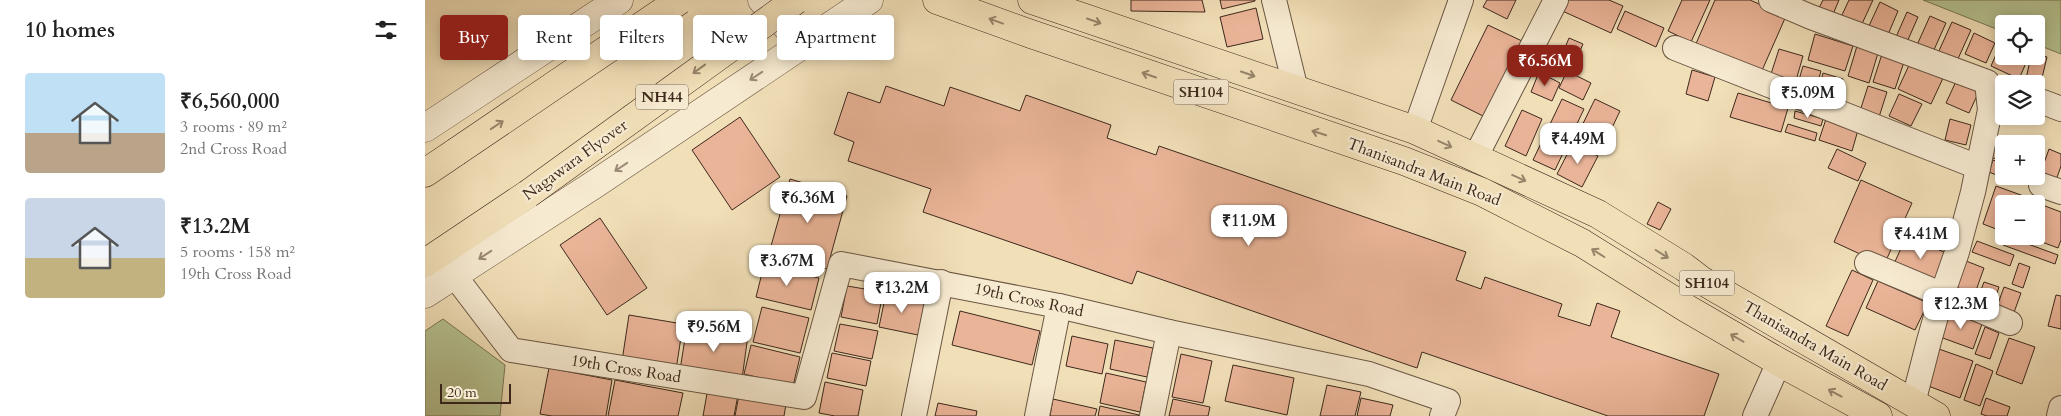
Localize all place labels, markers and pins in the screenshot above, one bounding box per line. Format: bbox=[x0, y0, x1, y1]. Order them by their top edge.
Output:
pin: ₹6.56M bbox=[1504, 44, 1586, 87]
pin: ₹5.09M bbox=[1767, 76, 1849, 119]
pin: ₹4.49M bbox=[1537, 122, 1619, 165]
pin: ₹6.36M bbox=[767, 182, 849, 224]
pin: ₹11.9M bbox=[1208, 204, 1290, 247]
pin: ₹4.41M bbox=[1880, 218, 1962, 260]
pin: ₹3.67M bbox=[746, 244, 828, 287]
pin: ₹13.2M bbox=[861, 272, 943, 314]
pin: ₹12.3M bbox=[1920, 288, 2002, 330]
pin: ₹9.56M bbox=[673, 310, 755, 353]

